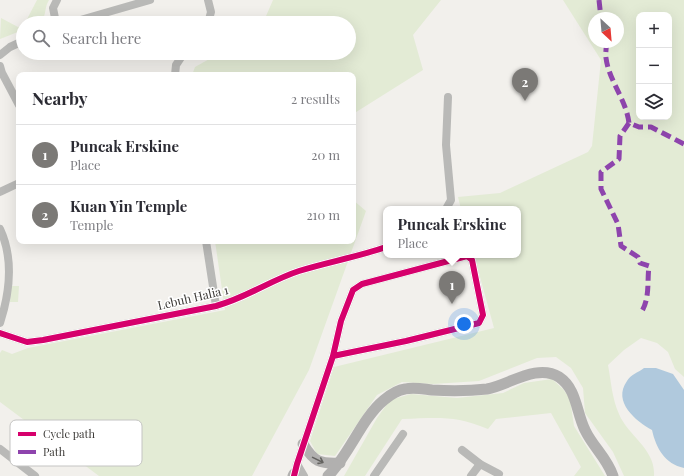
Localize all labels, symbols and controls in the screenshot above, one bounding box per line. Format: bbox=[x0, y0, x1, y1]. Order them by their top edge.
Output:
north arrow bbox=[588, 12, 624, 48]
map controls bbox=[636, 12, 672, 120]
button: + bbox=[636, 12, 672, 48]
search box bbox=[16, 16, 356, 60]
icon: search bbox=[30, 27, 52, 49]
text: Search here bbox=[62, 28, 141, 48]
button: − bbox=[636, 48, 672, 84]
pin: 2 bbox=[512, 68, 538, 101]
button: layers bbox=[636, 84, 672, 120]
text: Nearby bbox=[32, 87, 87, 109]
text: 2 results bbox=[291, 90, 340, 107]
text: Puncak Erskine bbox=[70, 136, 179, 156]
text: 1 bbox=[43, 146, 47, 163]
text: 20 m bbox=[311, 146, 340, 163]
text: Place bbox=[70, 156, 101, 173]
text: Kuan Yin Temple bbox=[70, 196, 187, 216]
text: 2 bbox=[42, 206, 48, 223]
text: 210 m bbox=[306, 206, 340, 223]
popup bbox=[383, 206, 521, 258]
text: Puncak Erskine bbox=[397, 214, 507, 234]
text: Temple bbox=[70, 216, 113, 233]
text: Place bbox=[397, 234, 428, 251]
pin: 1 bbox=[439, 271, 465, 304]
street label: Lebuh Halia 1 bbox=[156, 281, 230, 313]
your location bbox=[454, 314, 474, 334]
legend bbox=[10, 420, 142, 466]
text: Cycle path bbox=[43, 426, 95, 441]
text: Path bbox=[43, 444, 66, 459]
one-way arrow bbox=[312, 457, 324, 464]

